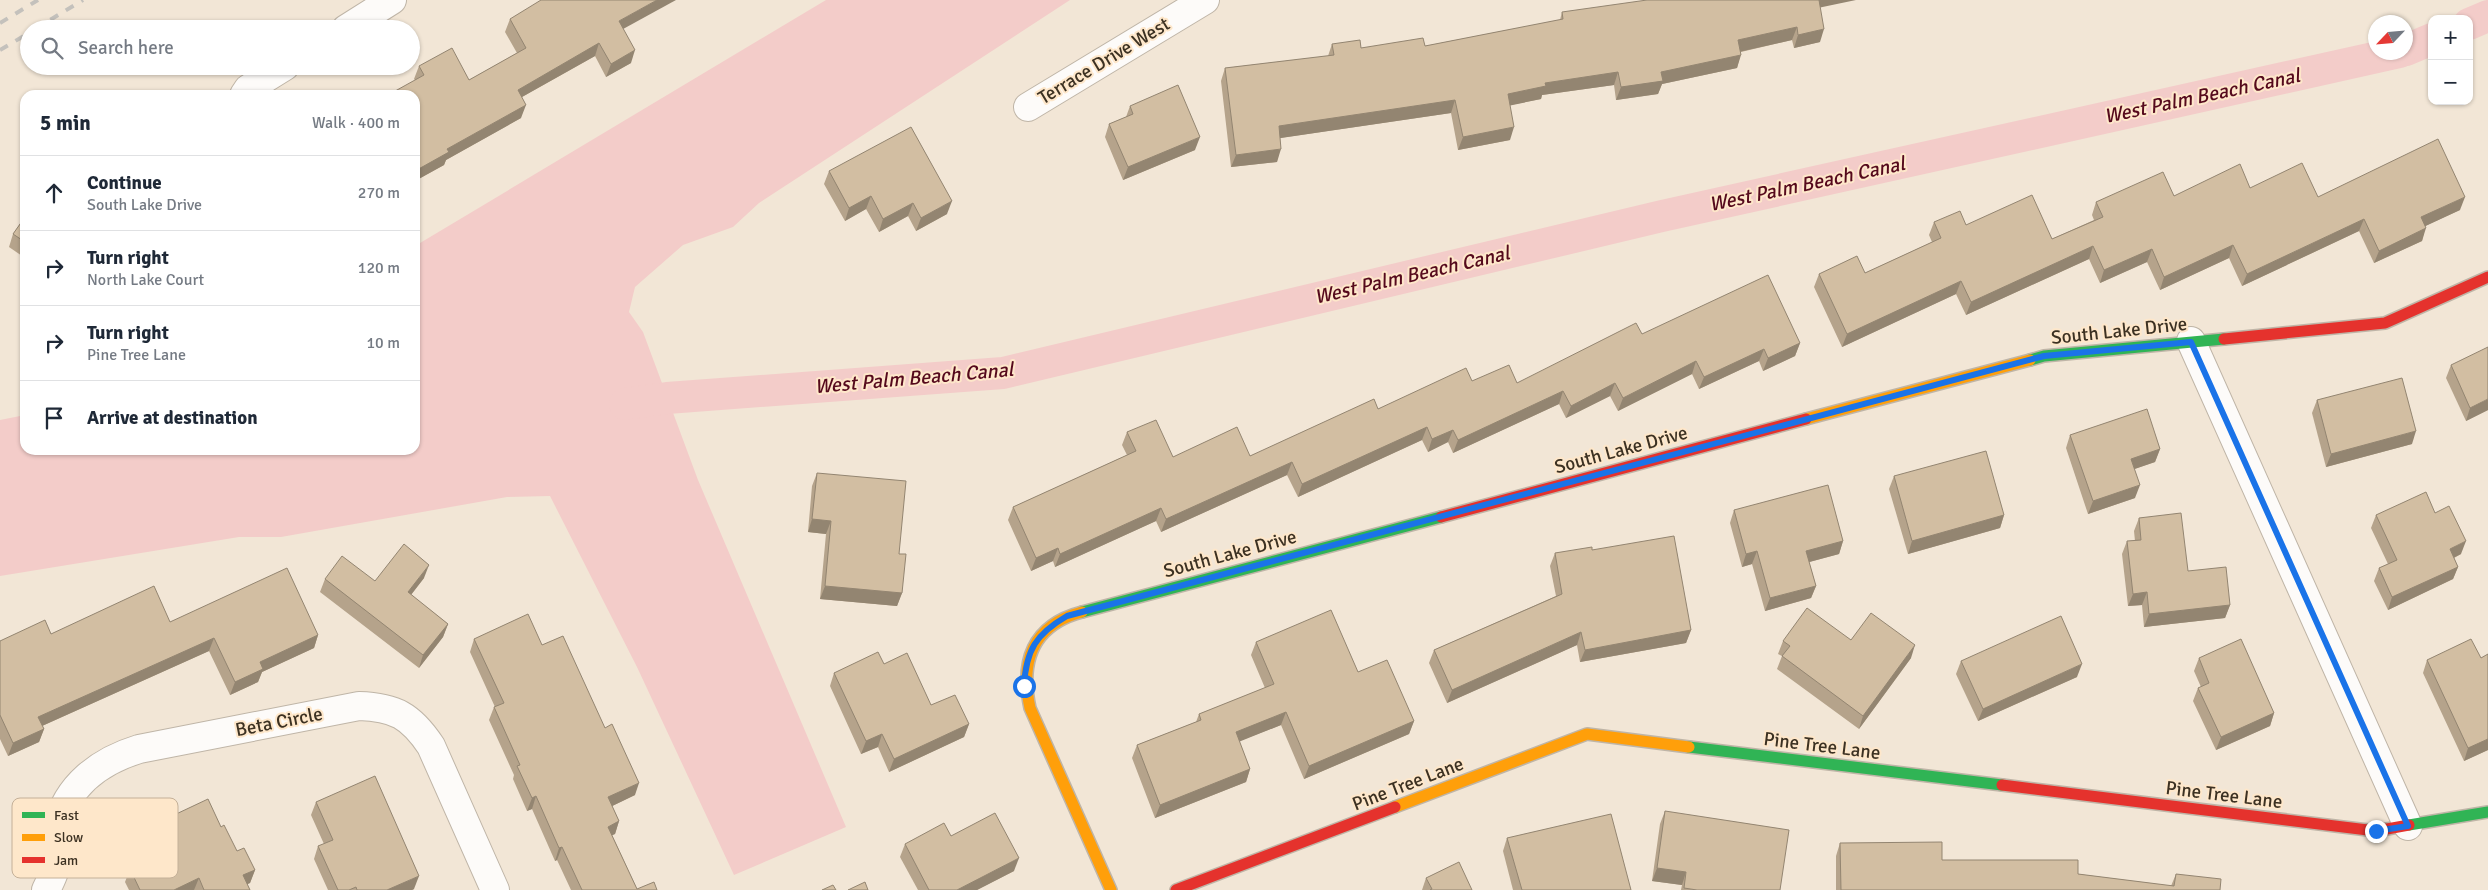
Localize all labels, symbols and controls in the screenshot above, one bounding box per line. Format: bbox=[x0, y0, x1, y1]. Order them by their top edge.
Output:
street label: Terrace Drive West bbox=[1034, 12, 1175, 110]
north arrow bbox=[2368, 15, 2413, 60]
map controls bbox=[2428, 15, 2473, 105]
button: + bbox=[2428, 15, 2473, 60]
search box bbox=[20, 20, 420, 75]
icon: search bbox=[38, 34, 66, 62]
text: Search here bbox=[78, 36, 174, 60]
button: − bbox=[2428, 60, 2473, 105]
water label: West Palm Beach Canal bbox=[2102, 63, 2304, 129]
text: 5 min bbox=[40, 110, 91, 136]
text: Walk · 400 m bbox=[312, 113, 400, 133]
water label: West Palm Beach Canal bbox=[1707, 151, 1909, 217]
text: Continue bbox=[87, 171, 162, 195]
icon: ahead bbox=[40, 179, 68, 207]
text: 270 m bbox=[358, 183, 400, 203]
text: South Lake Drive bbox=[87, 195, 202, 215]
water label: West Palm Beach Canal bbox=[1312, 240, 1514, 310]
text: Turn right bbox=[87, 246, 169, 270]
icon: right bbox=[40, 254, 68, 282]
text: 120 m bbox=[358, 258, 400, 278]
text: North Lake Court bbox=[87, 270, 204, 290]
street label: South Lake Drive bbox=[2050, 312, 2188, 350]
text: Turn right bbox=[87, 321, 169, 345]
icon: right bbox=[40, 329, 68, 357]
text: 10 m bbox=[366, 333, 400, 353]
text: Pine Tree Lane bbox=[87, 345, 186, 365]
water label: West Palm Beach Canal bbox=[814, 357, 1017, 399]
icon: arrive bbox=[40, 404, 68, 432]
text: Arrive at destination bbox=[87, 406, 258, 430]
street label: South Lake Drive bbox=[1552, 421, 1690, 479]
street label: South Lake Drive bbox=[1161, 525, 1299, 583]
route start bbox=[1013, 675, 1036, 698]
street label: Beta Circle bbox=[233, 702, 325, 742]
street label: Pine Tree Lane bbox=[1762, 727, 1882, 765]
street label: Pine Tree Lane bbox=[1349, 752, 1467, 816]
street label: Pine Tree Lane bbox=[2164, 776, 2284, 814]
legend bbox=[12, 798, 178, 878]
text: Fast bbox=[54, 807, 79, 824]
route end bbox=[2365, 820, 2388, 843]
text: Slow bbox=[54, 829, 83, 846]
text: Jam bbox=[54, 852, 78, 869]

